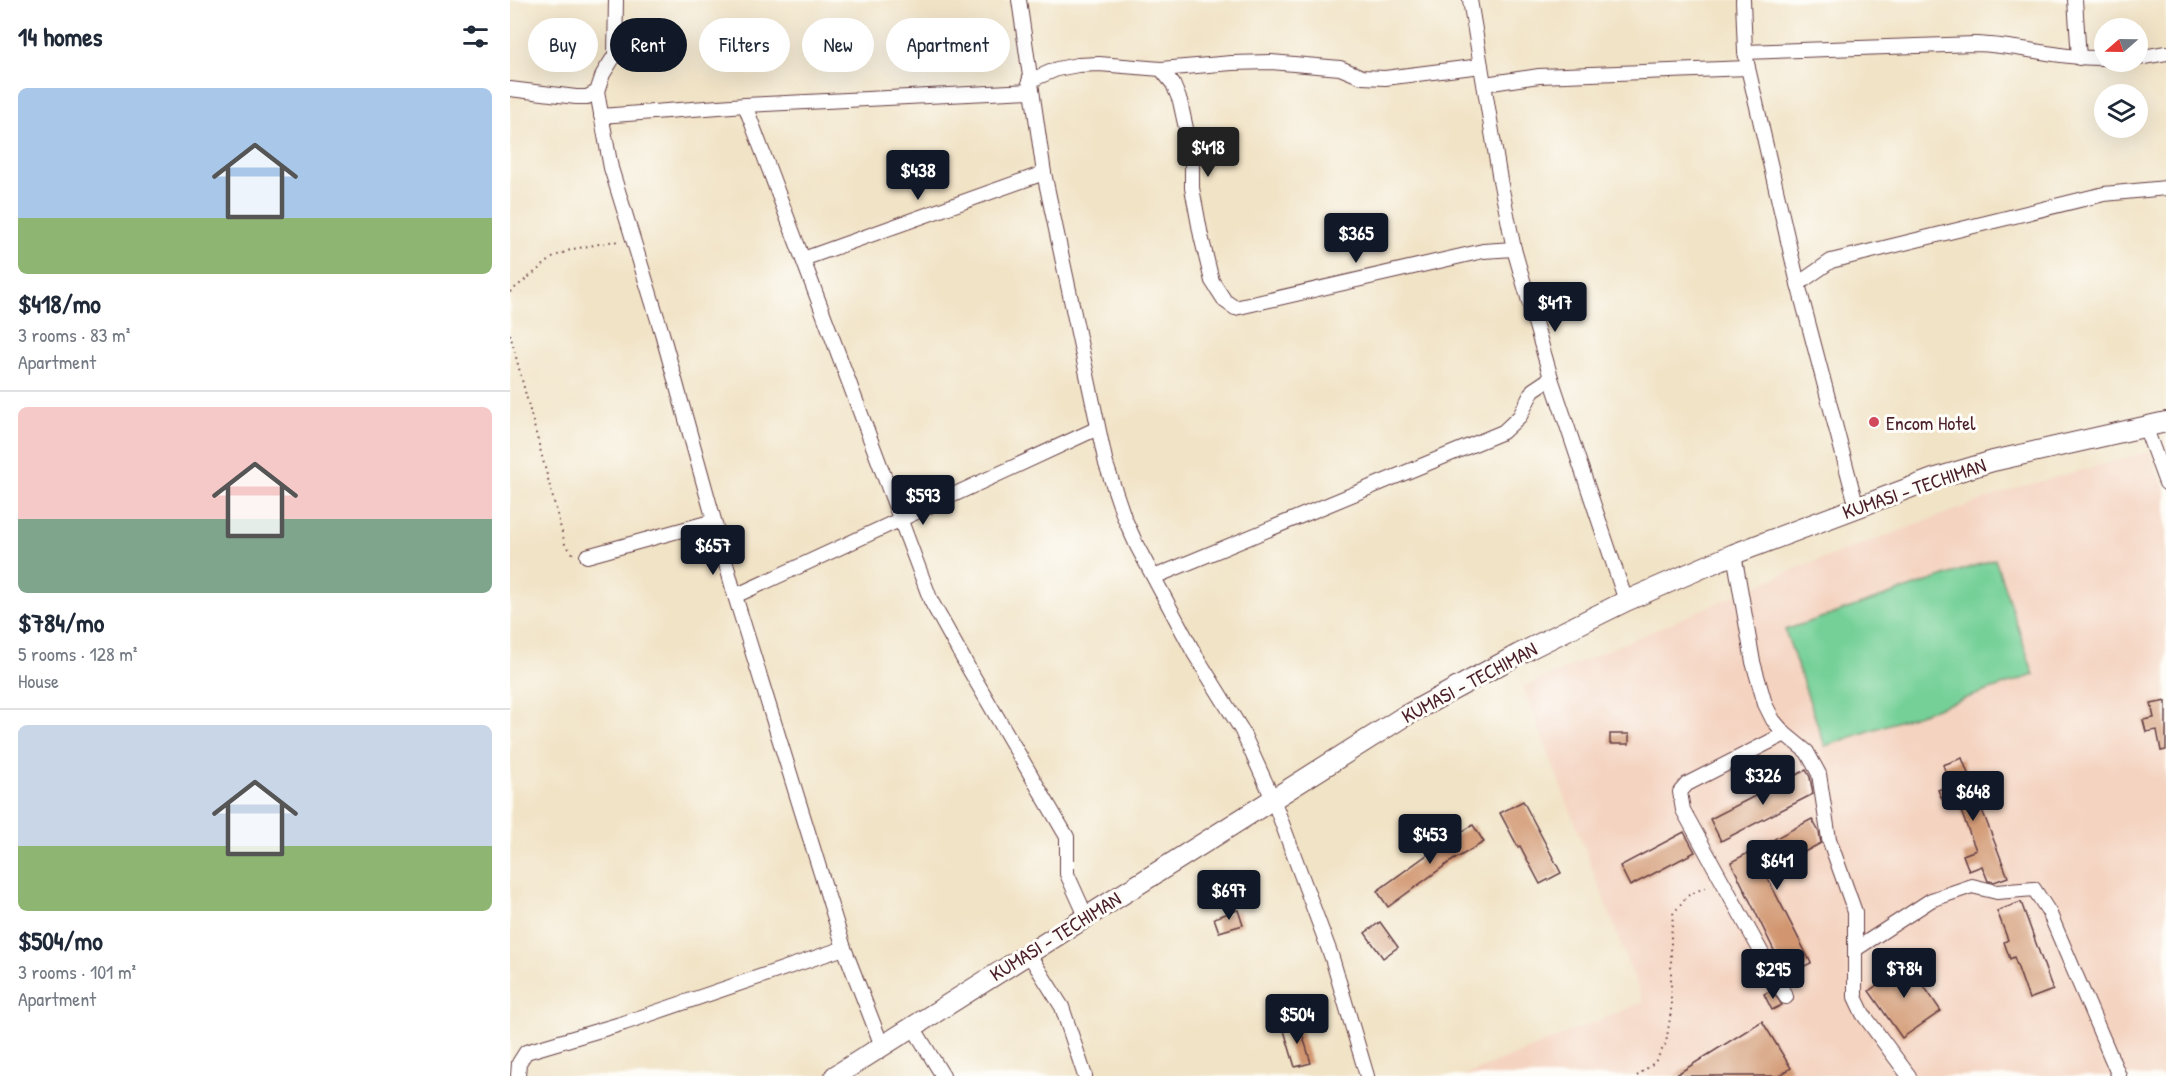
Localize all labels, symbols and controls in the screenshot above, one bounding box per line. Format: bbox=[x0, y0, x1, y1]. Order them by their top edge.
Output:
chip: Buy bbox=[528, 18, 598, 72]
chip: Rent bbox=[610, 18, 687, 72]
chip: Filters bbox=[699, 18, 790, 72]
chip: New bbox=[802, 18, 874, 72]
chip: Apartment bbox=[886, 18, 1010, 72]
north arrow bbox=[2094, 18, 2148, 72]
map controls bbox=[2094, 18, 2148, 138]
text: 14 homes bbox=[18, 19, 103, 54]
icon: filters bbox=[459, 20, 492, 53]
button: layers bbox=[2094, 84, 2148, 138]
icon: home bbox=[201, 127, 309, 235]
pin: $418 bbox=[1172, 127, 1244, 178]
text: $418 bbox=[1191, 133, 1225, 160]
pin: $438 bbox=[882, 150, 954, 201]
text: $438 bbox=[900, 156, 936, 183]
pin: $365 bbox=[1320, 213, 1392, 264]
text: $365 bbox=[1338, 219, 1374, 246]
pin: $417 bbox=[1519, 282, 1591, 333]
text: $418/mo bbox=[18, 286, 101, 321]
text: $417 bbox=[1538, 288, 1572, 315]
text: 3 rooms · 83 m² bbox=[18, 321, 130, 348]
text: Apartment bbox=[18, 348, 96, 375]
place label: Encom Hotel bbox=[1886, 409, 1976, 436]
marker: Encom Hotel bbox=[1867, 415, 1881, 429]
icon: home bbox=[201, 446, 309, 554]
street label: KUMASI - TECHIMAN bbox=[1839, 451, 1989, 525]
pin: $593 bbox=[887, 475, 959, 526]
text: $593 bbox=[906, 481, 940, 508]
pin: $657 bbox=[677, 525, 749, 576]
text: $657 bbox=[695, 531, 731, 558]
text: $784/mo bbox=[18, 605, 104, 640]
street label: KUMASI - TECHIMAN bbox=[1397, 635, 1541, 729]
text: 5 rooms · 128 m² bbox=[18, 640, 137, 667]
text: House bbox=[18, 667, 59, 694]
pin: $326 bbox=[1727, 755, 1799, 806]
text: $326 bbox=[1745, 761, 1781, 788]
icon: home bbox=[201, 764, 309, 872]
pin: $648 bbox=[1937, 771, 2009, 822]
text: $648 bbox=[1956, 777, 1990, 804]
pin: $453 bbox=[1394, 814, 1466, 865]
text: $453 bbox=[1412, 820, 1448, 847]
pin: $641 bbox=[1741, 840, 1813, 891]
text: $641 bbox=[1761, 846, 1793, 873]
pin: $697 bbox=[1193, 870, 1265, 921]
text: $697 bbox=[1211, 876, 1247, 903]
street label: KUMASI - TECHIMAN bbox=[984, 885, 1126, 987]
text: $504/mo bbox=[18, 923, 103, 958]
pin: $784 bbox=[1868, 948, 1940, 999]
pin: $295 bbox=[1737, 949, 1809, 1000]
text: $784 bbox=[1886, 954, 1922, 981]
text: $295 bbox=[1755, 955, 1791, 982]
text: 3 rooms · 101 m² bbox=[18, 958, 136, 985]
text: Apartment bbox=[18, 985, 96, 1012]
pin: $504 bbox=[1261, 994, 1333, 1045]
text: $504 bbox=[1279, 1000, 1315, 1027]

